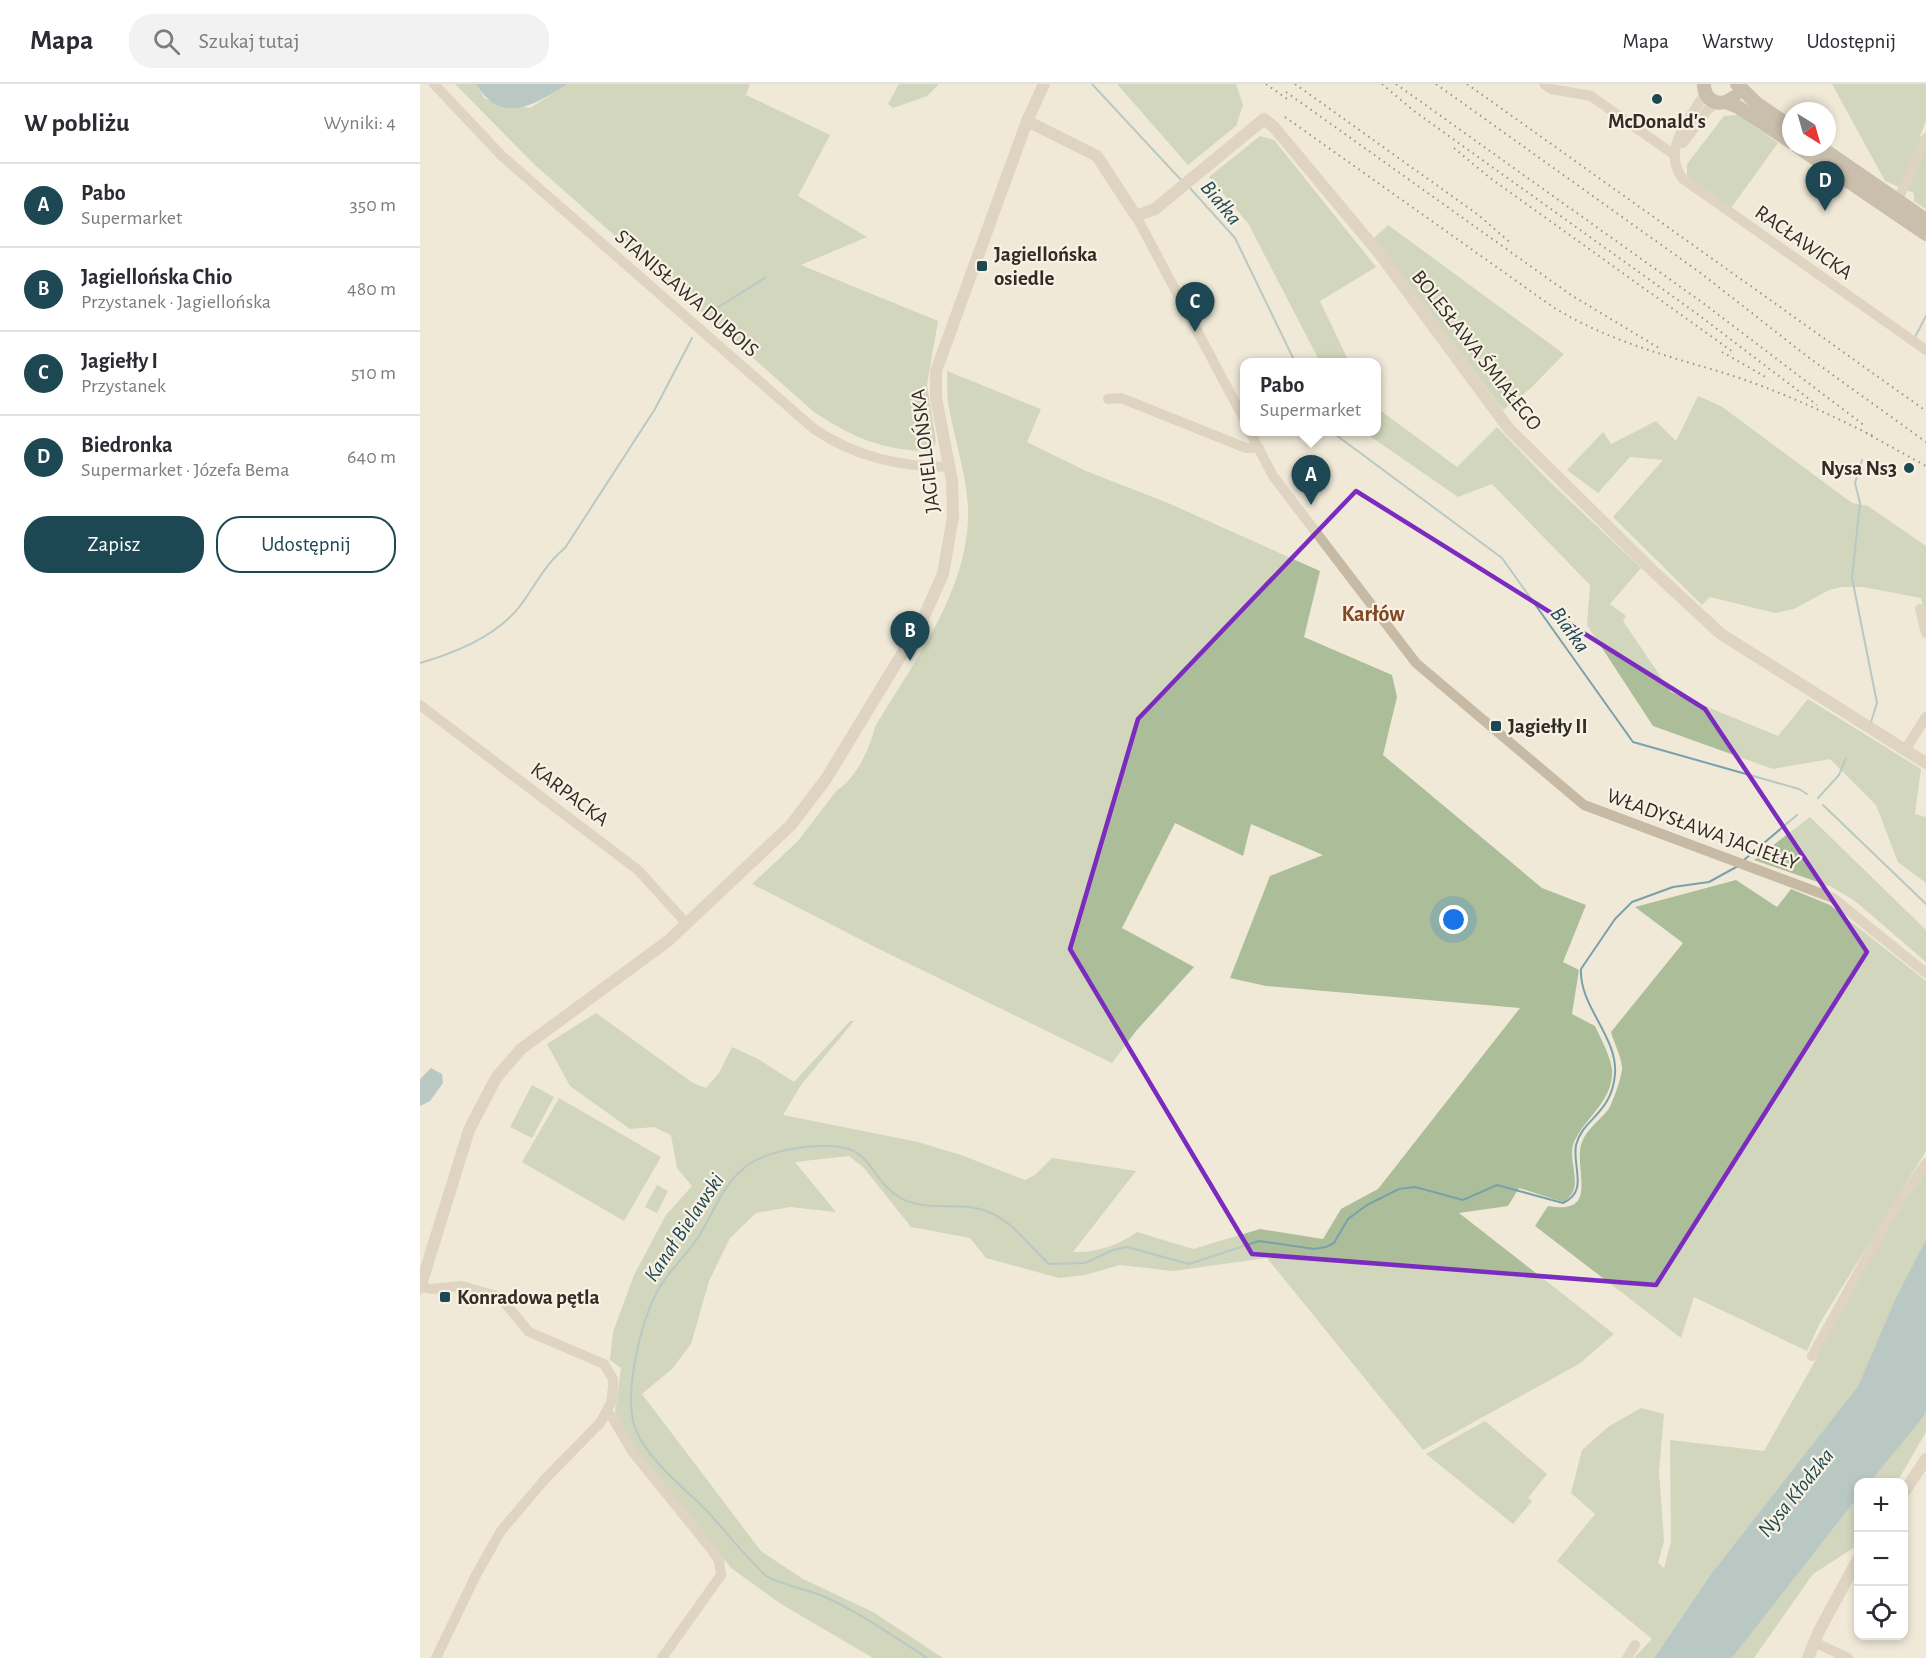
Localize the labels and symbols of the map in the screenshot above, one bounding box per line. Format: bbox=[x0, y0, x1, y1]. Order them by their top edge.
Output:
marker: McDonald's bbox=[1650, 92, 1664, 106]
north arrow bbox=[1782, 102, 1836, 156]
place label: McDonald's bbox=[1608, 111, 1706, 132]
pin: D bbox=[1806, 162, 1844, 211]
water label: Białka bbox=[1197, 176, 1246, 229]
street label: RACŁAWICKA bbox=[1751, 201, 1856, 284]
street label: STANISŁAWA DUBOIS bbox=[611, 226, 762, 361]
place label: Jagiellońska osiedle bbox=[994, 244, 1097, 289]
marker: Jagiellońska osiedle bbox=[975, 259, 989, 273]
street label: BOLESŁAWA ŚMIAŁEGO bbox=[1408, 264, 1548, 434]
pin: C bbox=[1176, 282, 1214, 332]
street label: JAGIELLOŃSKA bbox=[905, 388, 944, 514]
pin: A bbox=[1292, 456, 1330, 505]
place label: Nysa Ns3 bbox=[1821, 458, 1897, 479]
marker: Nysa Ns3 bbox=[1902, 461, 1916, 475]
district label: Karłów bbox=[1341, 603, 1405, 625]
water label: Białka bbox=[1546, 603, 1594, 657]
pin: B bbox=[890, 612, 930, 661]
place label: Jagiełły II bbox=[1508, 716, 1588, 737]
marker: Jagiełły II bbox=[1489, 719, 1503, 733]
street label: KARPACKA bbox=[527, 758, 613, 830]
street label: WŁADYSŁAWA JAGIEŁŁY bbox=[1604, 785, 1802, 874]
your location bbox=[1439, 905, 1468, 934]
water label: Kanał Bielawski bbox=[640, 1169, 728, 1286]
place label: Konradowa pętla bbox=[457, 1287, 600, 1308]
marker: Konradowa pętla bbox=[438, 1290, 452, 1304]
water label: Nysa Kłodzka bbox=[1754, 1444, 1838, 1541]

